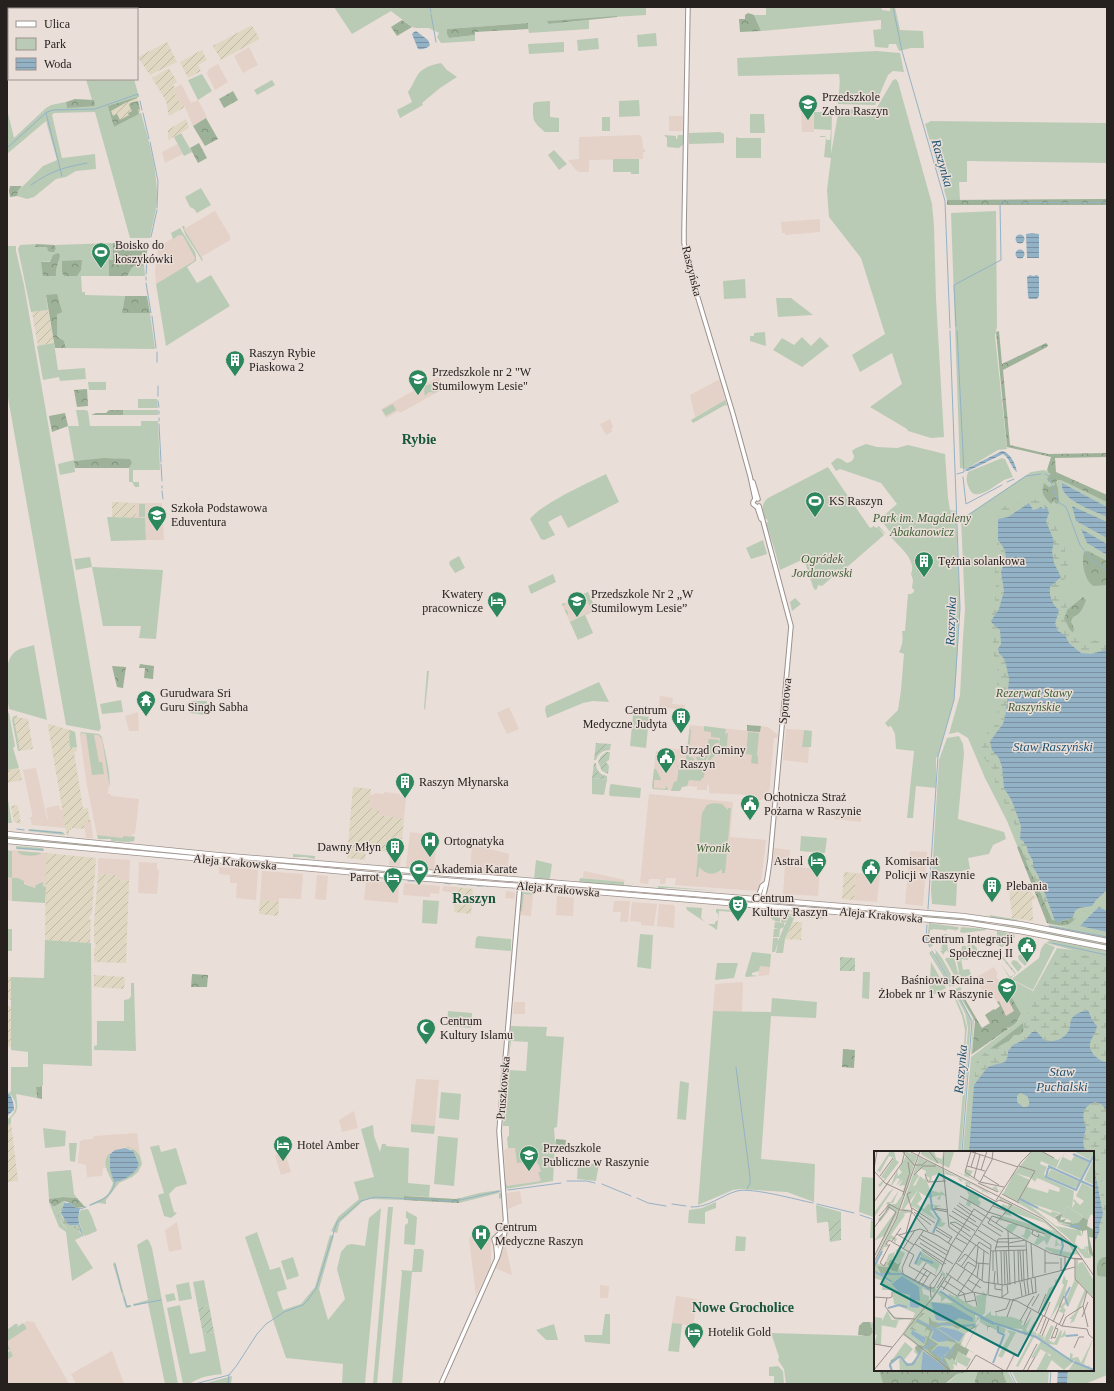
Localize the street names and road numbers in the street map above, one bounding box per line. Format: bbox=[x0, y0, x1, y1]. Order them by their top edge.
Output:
street label: Raszyńska bbox=[679, 244, 705, 298]
street label: Sportowa bbox=[776, 677, 794, 725]
street label: Aleja Krakowska bbox=[193, 851, 278, 873]
street label: Aleja Krakowska bbox=[516, 878, 601, 900]
street label: Aleja Krakowska bbox=[839, 904, 924, 926]
street label: Pruszkowska bbox=[493, 1055, 513, 1120]

